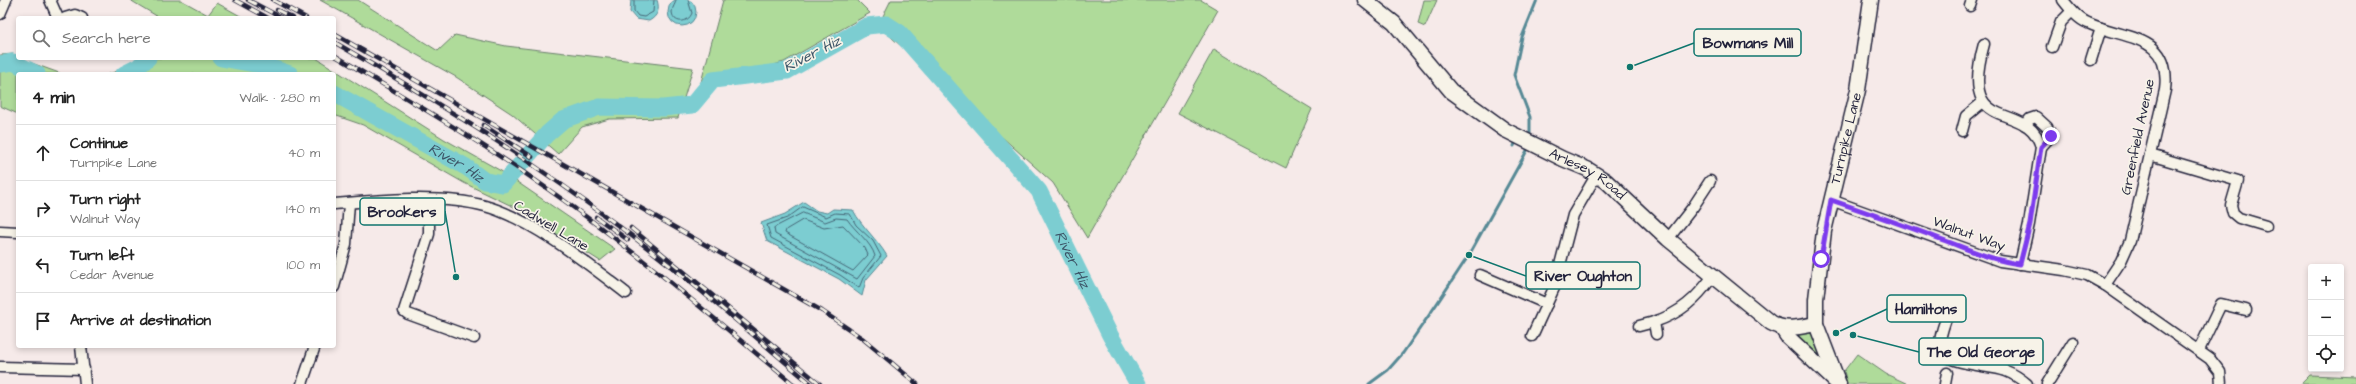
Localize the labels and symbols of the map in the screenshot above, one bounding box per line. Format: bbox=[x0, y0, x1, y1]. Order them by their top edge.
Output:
callout: Bowmans Mill bbox=[1694, 29, 1801, 56]
water label: River Hiz bbox=[780, 30, 846, 77]
text: Bowmans Mill bbox=[1703, 33, 1794, 54]
street label: Greenfield Avenue bbox=[2116, 77, 2160, 197]
street label: Turnpike Lane bbox=[1826, 90, 1867, 186]
route end bbox=[2042, 127, 2060, 145]
water label: River Hiz bbox=[425, 138, 490, 189]
street label: Arlesey Road bbox=[1546, 144, 1630, 204]
street label: Cadwell Lane bbox=[510, 196, 593, 257]
callout: Brookers bbox=[360, 198, 445, 225]
text: Brookers bbox=[368, 202, 437, 223]
street label: Walnut Way bbox=[1930, 212, 2008, 256]
water label: River Hiz bbox=[1050, 227, 1097, 293]
route start bbox=[1812, 250, 1830, 268]
callout: River Oughton bbox=[1526, 262, 1640, 289]
text: River Oughton bbox=[1534, 266, 1632, 289]
callout: Hamiltons bbox=[1887, 295, 1966, 322]
text: Hamiltons bbox=[1895, 299, 1958, 320]
callout: The Old George bbox=[1919, 338, 2043, 365]
text: The Old George bbox=[1926, 342, 2035, 365]

